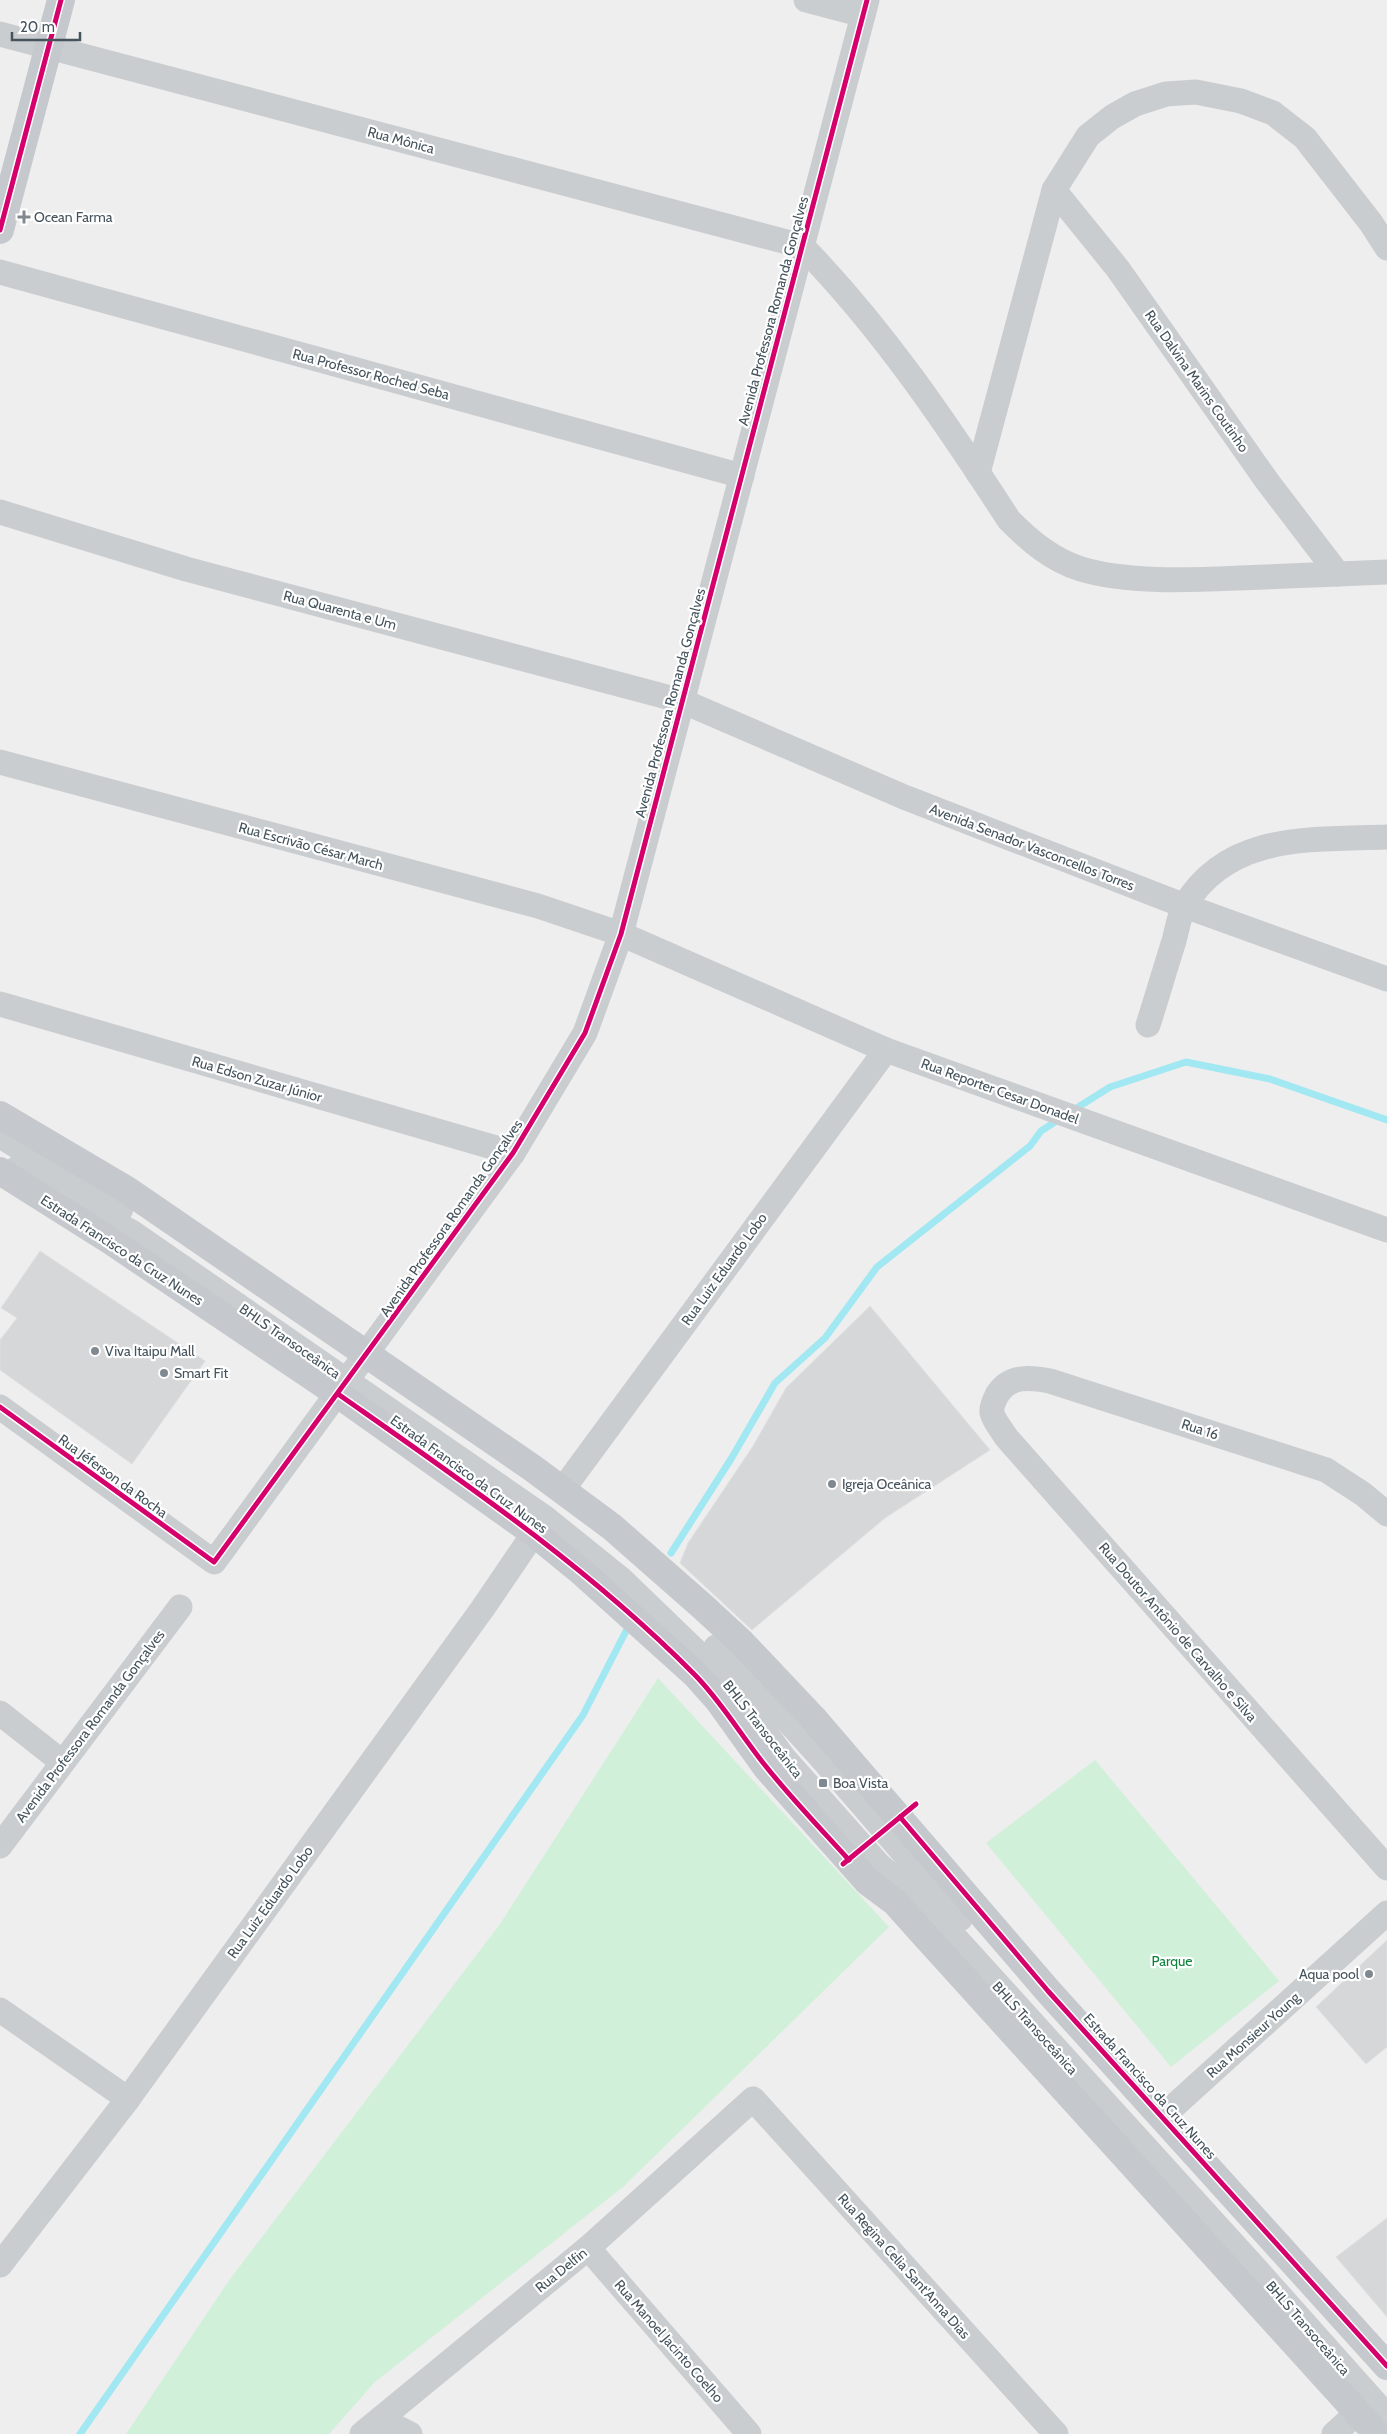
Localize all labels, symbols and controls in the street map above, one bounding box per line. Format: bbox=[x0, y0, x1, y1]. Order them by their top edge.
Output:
scale bar bbox=[12, 10, 80, 42]
text: 20 m bbox=[20, 18, 55, 36]
street label: Rua Mônica bbox=[366, 122, 437, 158]
street label: Avenida Professora Romanda Gonçalves bbox=[734, 194, 812, 428]
place label: Ocean Farma bbox=[34, 208, 113, 226]
marker: Ocean Farma bbox=[18, 211, 30, 223]
street label: Rua Dalvina Marins Coutinho bbox=[1141, 306, 1253, 456]
street label: Rua Professor Roched Seba bbox=[291, 344, 452, 404]
street label: Rua Quarenta e Um bbox=[281, 586, 399, 634]
street label: Avenida Professora Romanda Gonçalves bbox=[631, 586, 709, 820]
street label: Avenida Senador Vasconcellos Torres bbox=[927, 800, 1137, 895]
street label: Rua Escrivão César March bbox=[237, 818, 385, 874]
street label: Rua Edson Zuzar Júnior bbox=[190, 1052, 325, 1106]
street label: Rua Reporter Cesar Donadel bbox=[919, 1054, 1082, 1128]
street label: Avenida Professora Romanda Gonçalves bbox=[376, 1116, 526, 1320]
street label: Estrada Francisco da Cruz Nunes bbox=[37, 1191, 207, 1309]
street label: Rua Luiz Eduardo Lobo bbox=[677, 1209, 771, 1329]
street label: BHLS Transoceânica bbox=[236, 1299, 344, 1383]
place label: Viva Itaipu Mall bbox=[105, 1342, 195, 1360]
marker: Viva Itaipu Mall bbox=[89, 1345, 101, 1357]
place label: Smart Fit bbox=[174, 1364, 229, 1382]
marker: Smart Fit bbox=[158, 1367, 170, 1379]
street label: Estrada Francisco da Cruz Nunes bbox=[387, 1411, 551, 1537]
street label: Rua 16 bbox=[1179, 1415, 1221, 1443]
street label: Rua Jéferson da Rocha bbox=[55, 1430, 171, 1522]
place label: Igreja Oceânica bbox=[842, 1475, 932, 1493]
marker: Igreja Oceânica bbox=[826, 1478, 838, 1490]
street label: Rua Doutor Antônio de Carvalho e Silva bbox=[1095, 1539, 1261, 1726]
street label: Avenida Professora Romanda Gonçalves bbox=[12, 1626, 169, 1826]
street label: BHLS Transoceânica bbox=[719, 1676, 807, 1782]
place label: Boa Vista bbox=[833, 1774, 889, 1792]
marker: Boa Vista bbox=[817, 1777, 829, 1789]
street label: Rua Luiz Eduardo Lobo bbox=[223, 1842, 317, 1962]
park label: Parque bbox=[1151, 1952, 1193, 1970]
place label: Aqua pool bbox=[1299, 1965, 1360, 1983]
marker: Aqua pool bbox=[1363, 1968, 1375, 1980]
street label: BHLS Transoceânica bbox=[988, 1978, 1082, 2079]
street label: Rua Monsieur Young bbox=[1203, 1988, 1304, 2082]
street label: Estrada Francisco da Cruz Nunes bbox=[1080, 2009, 1220, 2163]
street label: Rua Regina Celia Sant'Anna Dias bbox=[834, 2190, 974, 2343]
street label: Rua Delfin bbox=[531, 2244, 591, 2296]
street label: Rua Manoel Jacinto Coelho bbox=[611, 2276, 728, 2406]
street label: BHLS Transoceânica bbox=[1262, 2277, 1354, 2379]

